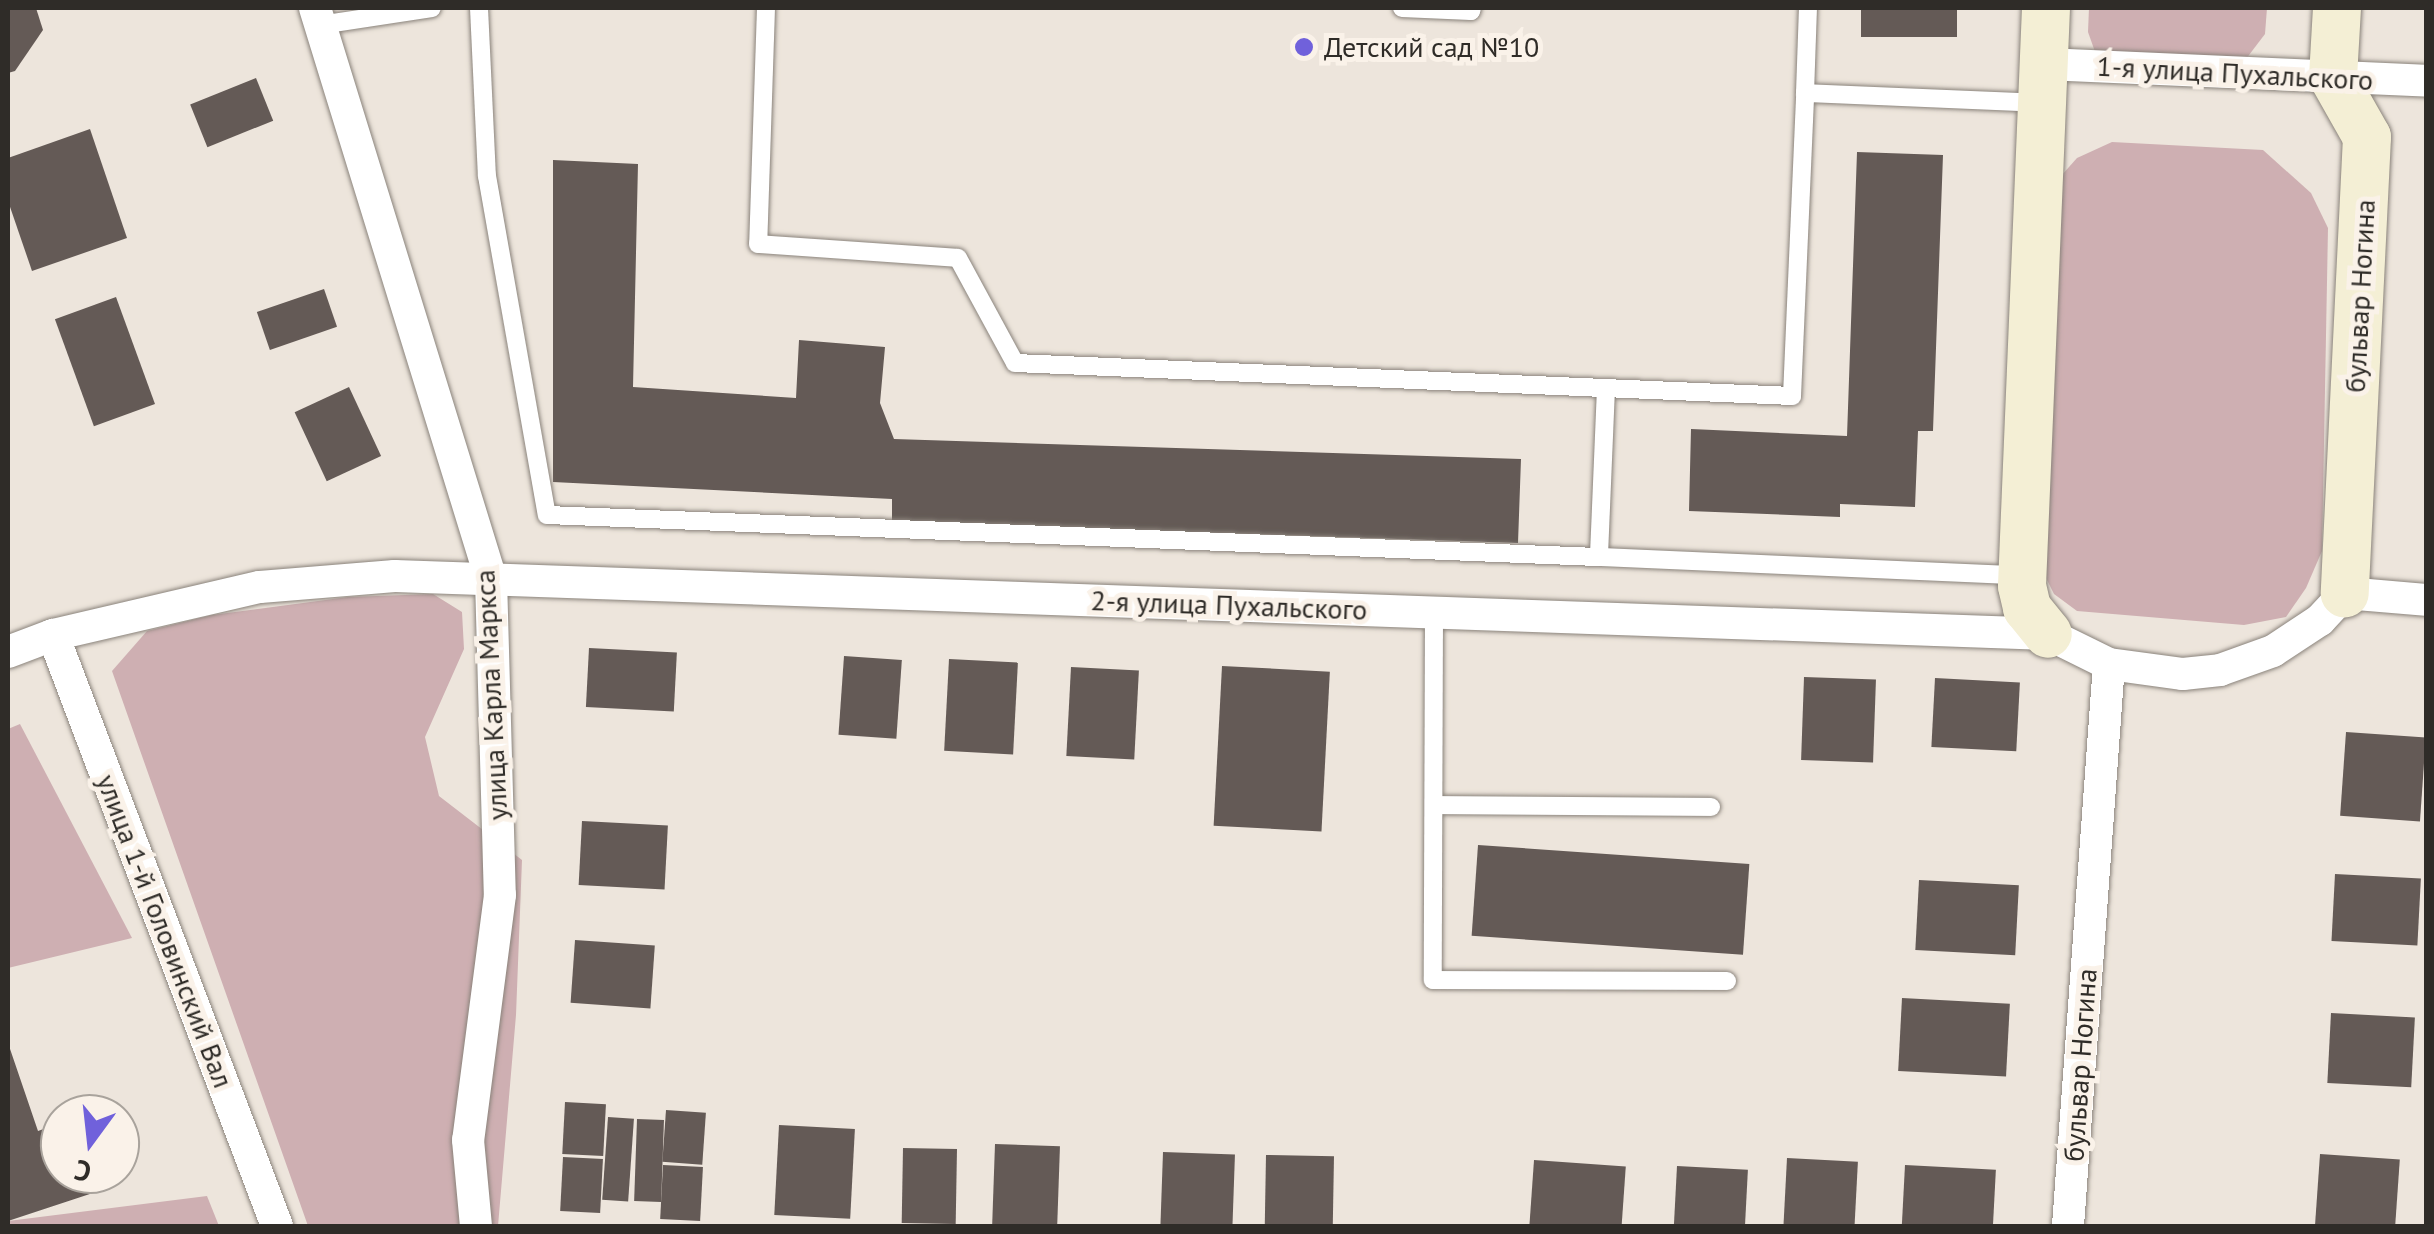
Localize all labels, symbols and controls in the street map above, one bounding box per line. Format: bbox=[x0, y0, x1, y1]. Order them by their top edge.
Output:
place label: Детский сад №10 bbox=[1324, 30, 1539, 64]
marker: Детский сад №10 bbox=[1293, 36, 1315, 58]
street label: 1-я улица Пухальского bbox=[2096, 49, 2374, 97]
street label: бульвар Ногина bbox=[2338, 199, 2382, 393]
street label: улица Карла Маркса bbox=[468, 569, 514, 821]
street label: 2-я улица Пухальского bbox=[1090, 583, 1368, 627]
street label: улица 1-й Головинский Вал bbox=[90, 770, 240, 1092]
street label: бульвар Ногина bbox=[2056, 967, 2104, 1163]
north arrow bbox=[40, 1094, 140, 1194]
text: С bbox=[70, 1152, 95, 1191]

